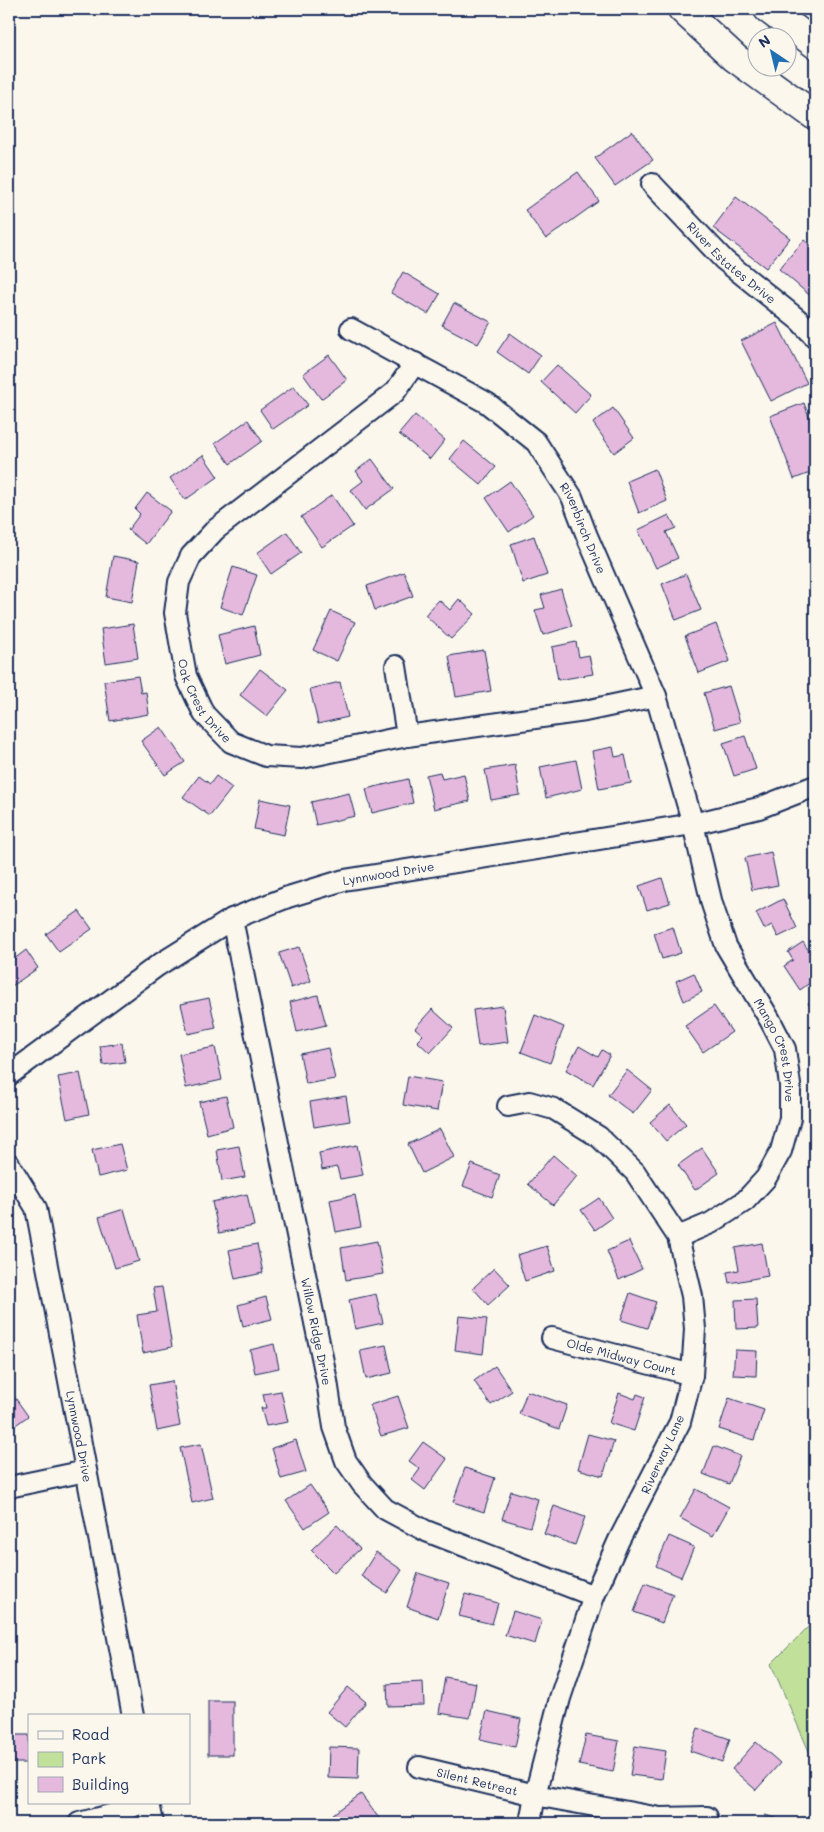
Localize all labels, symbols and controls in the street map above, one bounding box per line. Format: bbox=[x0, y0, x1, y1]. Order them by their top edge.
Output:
north arrow bbox=[746, 28, 796, 78]
text: N bbox=[754, 30, 774, 52]
street label: River Estates Drive bbox=[684, 218, 779, 307]
street label: Riverbirch Drive bbox=[556, 479, 610, 576]
street label: Oak Crest Drive bbox=[175, 658, 235, 746]
street label: Lynnwood Drive bbox=[341, 858, 435, 888]
street label: Mango Crest Drive bbox=[751, 995, 798, 1102]
street label: Willow Ridge Drive bbox=[298, 1276, 336, 1386]
street label: Olde Midway Court bbox=[565, 1334, 678, 1379]
street label: Lynnwood Drive bbox=[63, 1389, 96, 1483]
street label: Riverway Lane bbox=[637, 1412, 687, 1496]
legend bbox=[28, 1714, 190, 1804]
text: Road bbox=[72, 1724, 109, 1744]
text: Park bbox=[72, 1748, 106, 1768]
street label: Silent Retreat bbox=[435, 1764, 520, 1799]
text: Building bbox=[72, 1774, 129, 1794]

